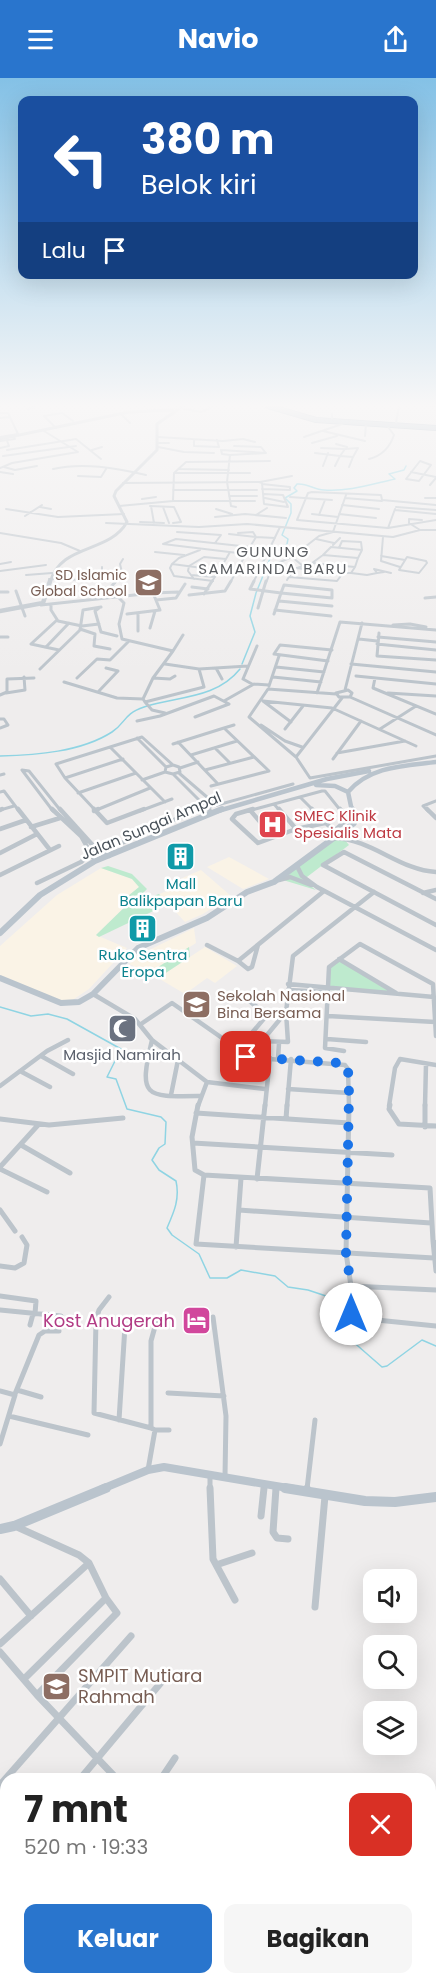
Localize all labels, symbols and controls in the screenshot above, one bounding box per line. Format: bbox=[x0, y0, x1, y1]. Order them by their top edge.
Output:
text: Navio bbox=[178, 20, 258, 57]
icon: menu bbox=[24, 23, 57, 56]
icon: share bbox=[379, 23, 412, 56]
text: 380 m bbox=[141, 110, 274, 169]
icon: left bbox=[42, 120, 120, 198]
text: Belok kiri bbox=[141, 166, 257, 203]
icon: arrive bbox=[98, 234, 131, 267]
text: Lalu bbox=[42, 235, 86, 266]
district label: GUNUNG SAMARINDA BARU bbox=[198, 541, 348, 579]
place label: SD Islamic Global School bbox=[31, 565, 127, 601]
school or university icon: SD Islamic Global School bbox=[132, 567, 164, 599]
street label: Jalan Sungai Ampal bbox=[77, 786, 224, 865]
place label: SMEC Klinik Spesialis Mata bbox=[294, 805, 402, 843]
hospital icon: SMEC Klinik Spesialis Mata bbox=[257, 809, 289, 841]
building icon: Mall Balikpapan Baru bbox=[165, 841, 197, 873]
place label: Mall Balikpapan Baru bbox=[119, 873, 243, 911]
building icon: Ruko Sentra Eropa bbox=[127, 912, 159, 944]
place label: Ruko Sentra Eropa bbox=[99, 944, 187, 982]
place label: Sekolah Nasional Bina Bersama bbox=[217, 985, 345, 1023]
school or university icon: Sekolah Nasional Bina Bersama bbox=[180, 989, 212, 1021]
mosque icon: Masjid Namirah bbox=[106, 1012, 138, 1044]
pin bbox=[220, 1031, 271, 1082]
icon: arrive bbox=[229, 1040, 262, 1073]
place label: Masjid Namirah bbox=[63, 1044, 181, 1065]
position arrow bbox=[319, 1282, 383, 1346]
hotel icon: Kost Anugerah bbox=[180, 1305, 212, 1337]
place label: Kost Anugerah bbox=[43, 1308, 175, 1333]
map controls bbox=[363, 1569, 417, 1755]
button: sound bbox=[363, 1569, 417, 1623]
button: search bbox=[363, 1635, 417, 1689]
place label: SMPIT Mutiara Rahmah bbox=[78, 1663, 203, 1709]
school or university icon: SMPIT Mutiara Rahmah bbox=[41, 1670, 73, 1702]
button: layers bbox=[363, 1701, 417, 1755]
text: 7 mnt bbox=[24, 1784, 128, 1835]
button: close bbox=[349, 1793, 412, 1856]
text: 520 m · 19:33 bbox=[24, 1833, 148, 1861]
button: Keluar bbox=[24, 1904, 212, 1973]
button: Bagikan bbox=[224, 1904, 412, 1973]

